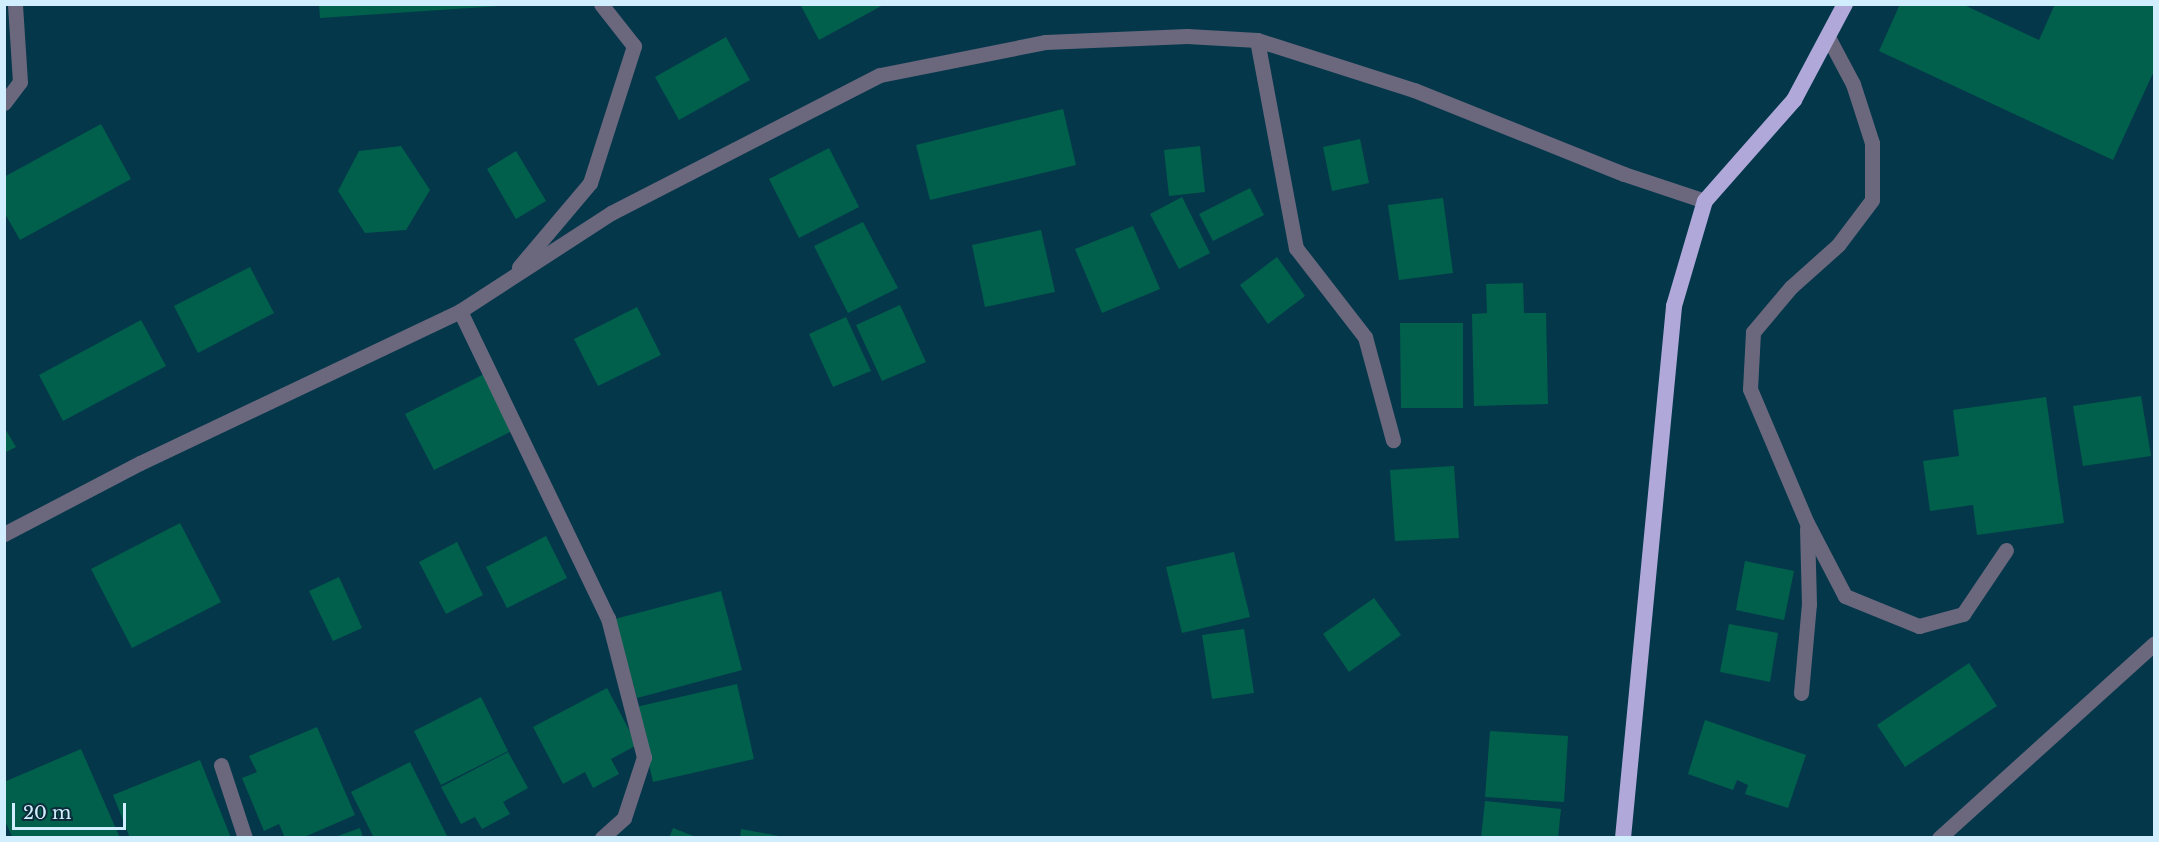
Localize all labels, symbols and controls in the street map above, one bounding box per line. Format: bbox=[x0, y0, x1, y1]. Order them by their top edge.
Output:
scale bar bbox=[15, 791, 129, 829]
text: 20 m bbox=[23, 802, 71, 824]

